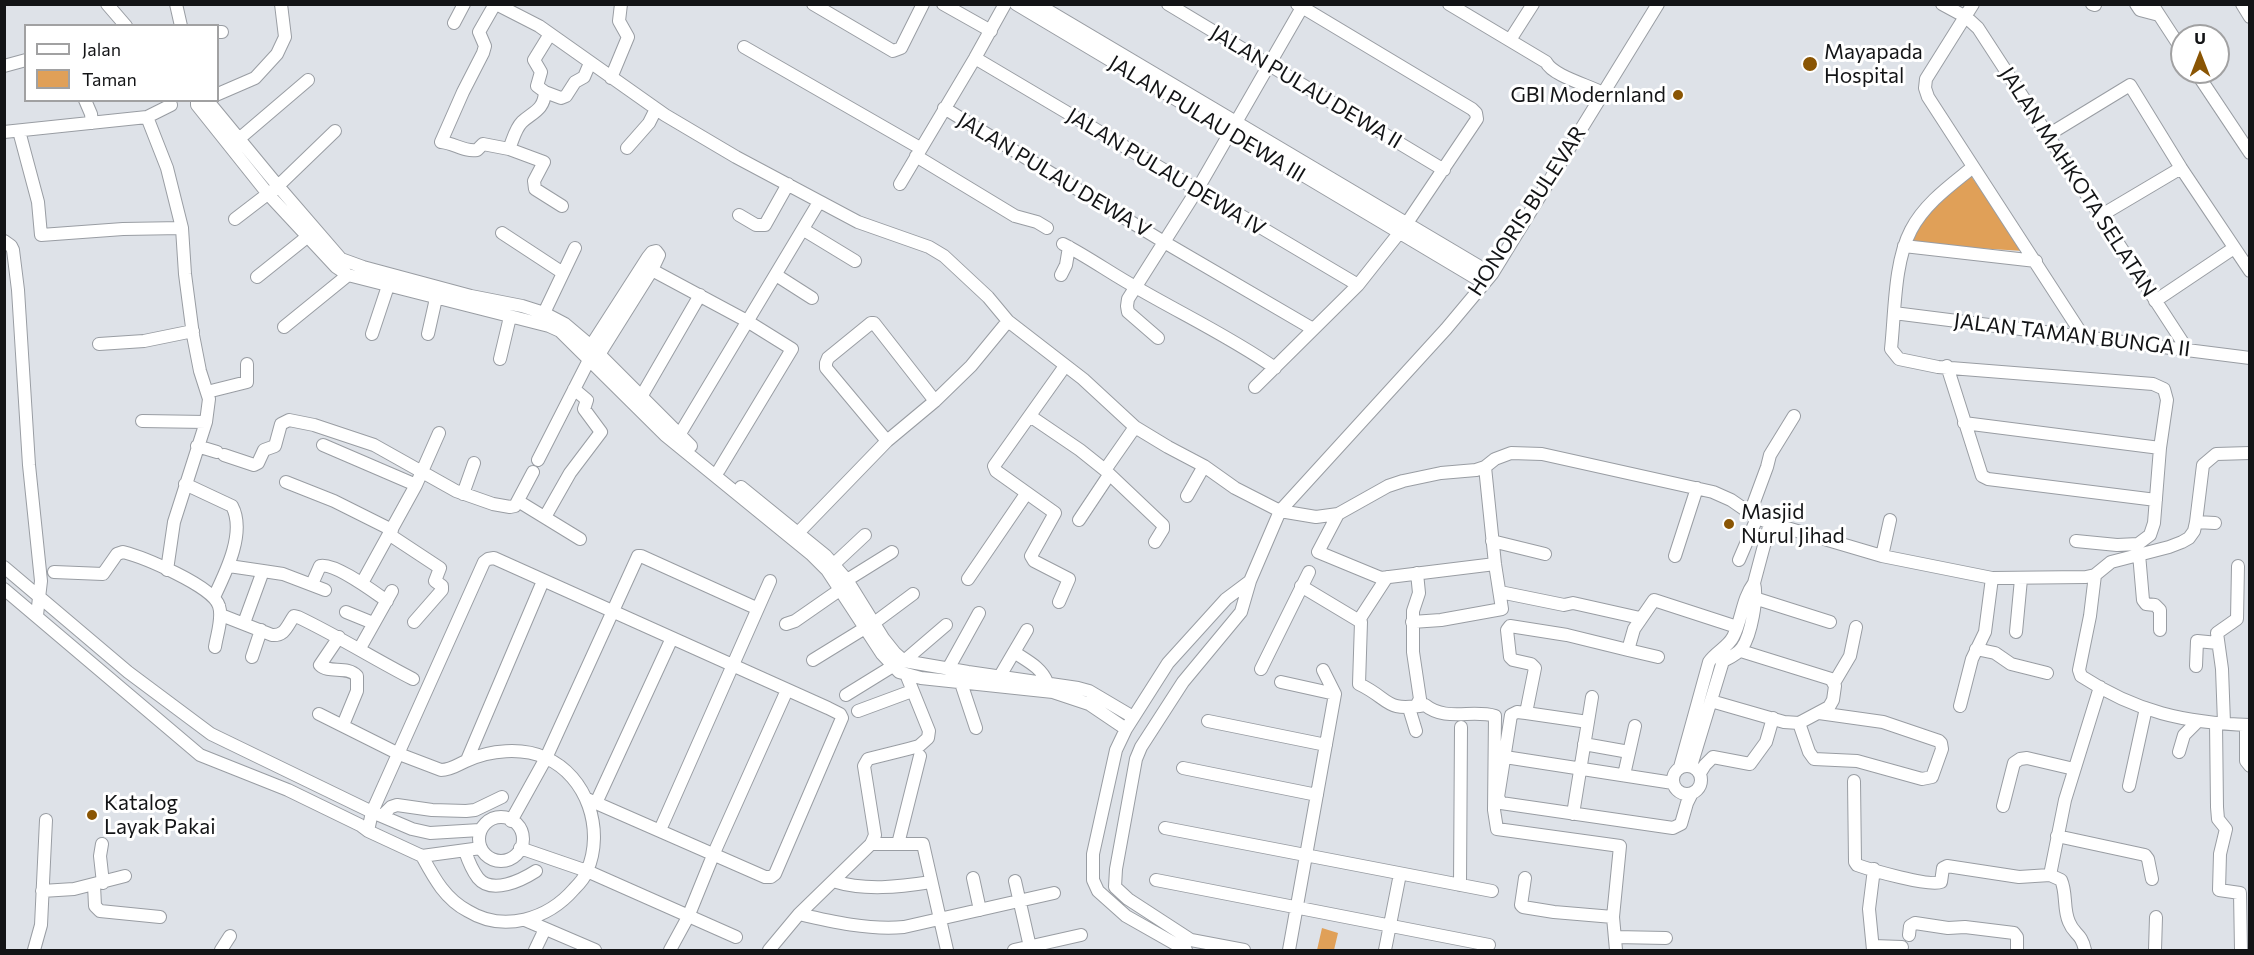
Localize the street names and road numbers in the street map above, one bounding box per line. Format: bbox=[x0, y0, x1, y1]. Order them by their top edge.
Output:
street label: JALAN PULAU DEWA II bbox=[1206, 20, 1406, 154]
street label: JALAN PULAU DEWA III bbox=[1104, 50, 1310, 188]
street label: JALAN MAHKOTA SELATAN bbox=[1994, 62, 2162, 302]
street label: JALAN PULAU DEWA IV bbox=[1062, 103, 1270, 241]
street label: JALAN PULAU DEWA V bbox=[953, 107, 1155, 243]
street label: HONORIS BULEVAR bbox=[1463, 122, 1591, 300]
street label: JALAN TAMAN BUNGA II bbox=[1952, 308, 2192, 362]

